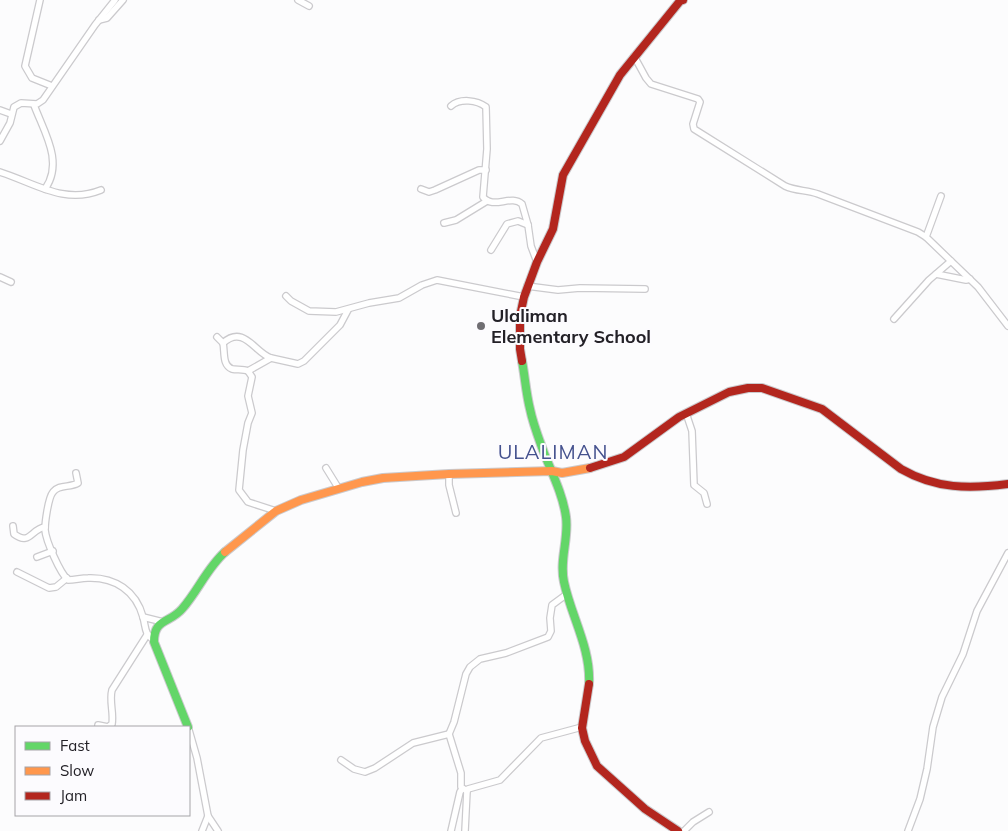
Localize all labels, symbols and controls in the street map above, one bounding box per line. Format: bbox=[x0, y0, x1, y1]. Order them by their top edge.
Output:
place label: Ulaliman Elementary School bbox=[491, 304, 651, 348]
marker: Ulaliman Elementary School bbox=[475, 320, 487, 332]
district label: ULALIMAN bbox=[498, 439, 608, 464]
legend bbox=[15, 726, 190, 816]
text: Fast bbox=[60, 736, 90, 755]
text: Slow bbox=[60, 761, 94, 780]
text: Jam bbox=[60, 786, 87, 805]

